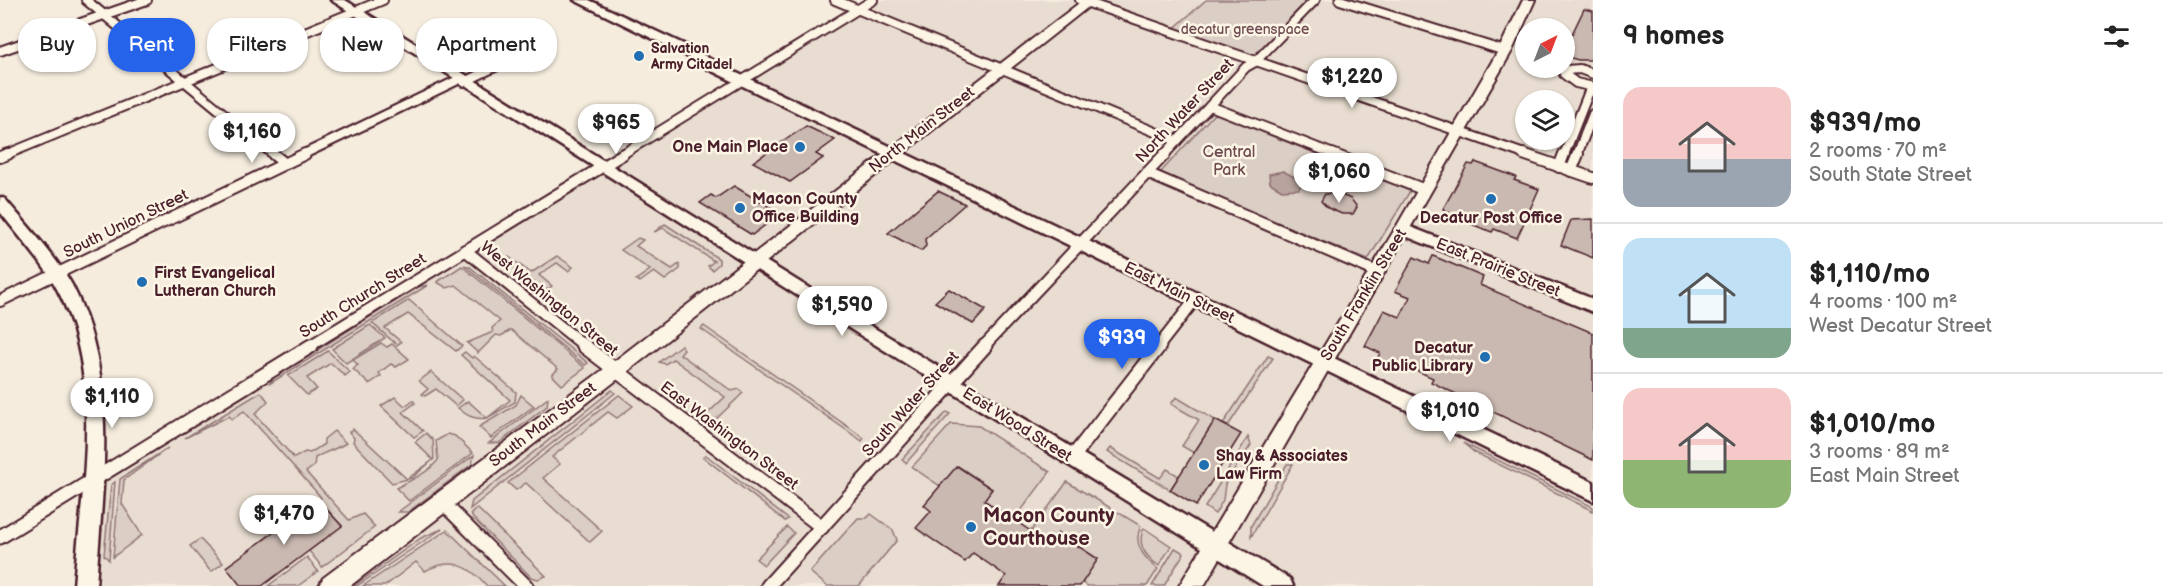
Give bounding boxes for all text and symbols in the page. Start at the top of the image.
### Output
chip: Buy [18,18,96,72]
chip: Rent [108,18,195,72]
chip: Filters [207,18,308,72]
chip: New [320,18,404,72]
chip: Apartment [416,18,557,72]
north arrow [1515,18,1575,78]
map controls [1515,18,1575,150]
icon: filters [2100,20,2133,53]
park label: decatur greenspace [1181,21,1309,38]
text: 9 homes [1623,21,1724,52]
place label: Salvation Army Citadel [650,40,732,73]
marker: Salvation Army Citadel [632,49,646,63]
street label: North Water Street [1132,55,1238,167]
pin: $1,220 [1303,58,1401,109]
text: $1,220 [1321,65,1383,89]
street label: North Main Street [865,83,979,177]
button: layers [1515,90,1575,150]
pin: $965 [580,104,652,155]
text: $939/mo [1809,108,1921,139]
text: $965 [592,111,640,135]
icon: home [1671,111,1743,183]
pin: $1,160 [203,113,301,164]
text: $1,160 [222,120,282,144]
place label: One Main Place [673,138,788,157]
text: 2 rooms · 70 m² [1809,139,1947,163]
marker: One Main Place [793,140,807,154]
park label: Central Park [1203,143,1255,180]
pin: $1,060 [1290,153,1388,204]
text: $1,060 [1307,160,1371,184]
text: South State Street [1809,163,1972,187]
street label: South Union Street [61,186,191,262]
place label: Macon County Office Building [752,190,859,227]
marker: Decatur Post Office [1484,192,1498,206]
marker: Macon County Office Building [733,201,747,215]
place label: Decatur Post Office [1420,209,1562,228]
street label: South Franklin Street [1317,225,1411,365]
street label: East Prairie Street [1433,234,1563,302]
street label: West Washington Street [476,238,622,360]
street label: South Church Street [296,249,430,343]
street label: East Main Street [1121,258,1237,328]
text: $1,110/mo [1809,259,1930,290]
icon: home [1671,262,1743,334]
place label: First Evangelical Lutheran Church [154,264,276,301]
marker: First Evangelical Lutheran Church [135,275,149,289]
pin: $1,590 [793,286,891,337]
text: 4 rooms · 100 m² [1809,290,1957,314]
text: $1,590 [811,293,873,317]
text: West Decatur Street [1809,314,1992,338]
pin: $939 [1086,319,1158,370]
text: $939 [1098,326,1146,350]
place label: Decatur Public Library [1372,339,1474,376]
street label: South Water Street [859,347,963,461]
marker: Decatur Public Library [1478,350,1492,364]
pin: $1,110 [63,378,161,429]
street label: South Main Street [486,378,600,471]
street label: East Washington Street [656,378,802,494]
street label: East Wood Street [959,384,1075,466]
text: $1,110 [84,385,140,409]
pin: $1,010 [1401,392,1499,443]
text: $1,010 [1420,399,1480,423]
text: $1,010/mo [1809,409,1935,440]
icon: home [1671,412,1743,484]
text: 3 rooms · 89 m² [1809,440,1950,464]
place label: Shay & Associates Law Firm [1216,447,1348,484]
marker: Shay & Associates Law Firm [1197,458,1211,472]
text: East Main Street [1809,464,1959,488]
pin: $1,470 [235,495,333,546]
text: $1,470 [253,502,315,526]
place label: Macon County Courthouse [983,504,1115,551]
marker: Macon County Courthouse [964,520,978,534]

